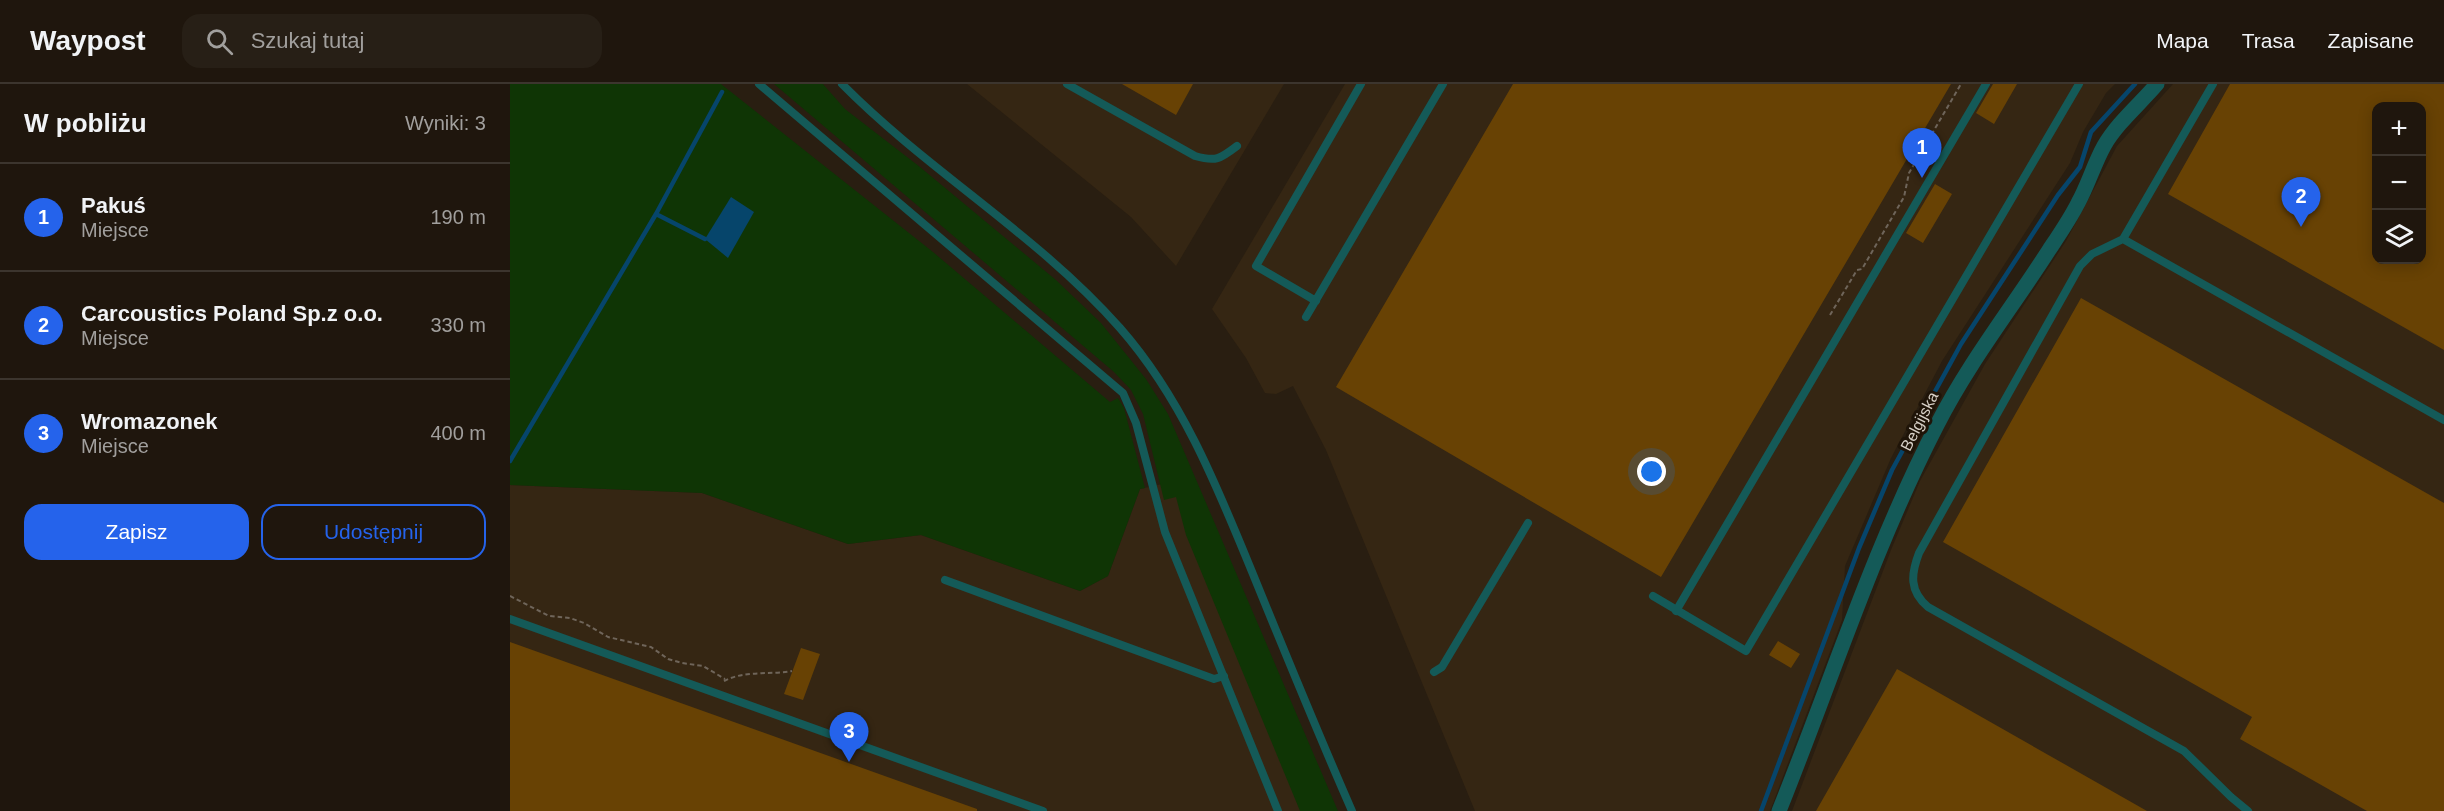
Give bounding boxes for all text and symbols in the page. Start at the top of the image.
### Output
search box [182,14,602,68]
text: Waypost [30,25,146,56]
icon: search [203,25,236,58]
text: Szukaj tutaj [251,28,364,53]
text: Mapa [2156,29,2209,52]
text: Trasa [2242,29,2295,52]
text: Zapisane [2328,29,2414,52]
map controls [2372,102,2426,264]
button: + [2372,102,2426,156]
text: W pobliżu [24,108,147,138]
text: Wyniki: 3 [405,112,486,134]
pin: 1 [1902,128,1942,178]
button: − [2372,156,2426,210]
pin: 2 [2282,178,2320,227]
text: Pakuś [81,193,146,218]
text: 1 [38,206,49,228]
text: 190 m [430,206,486,228]
button: layers [2372,210,2426,264]
text: Miejsce [81,219,149,241]
text: Carcoustics Poland Sp.z o.o. [81,301,383,326]
text: 2 [38,314,49,336]
text: 330 m [430,314,486,336]
text: Miejsce [81,327,149,349]
street label: Belgijska [1897,389,1942,454]
text: Wromazonek [81,409,218,434]
text: 3 [38,422,49,444]
text: 400 m [430,422,486,444]
text: Miejsce [81,435,149,457]
your location [1637,457,1666,486]
button: Zapisz [24,504,249,560]
button: Udostępnij [261,504,486,560]
pin: 3 [830,712,868,762]

